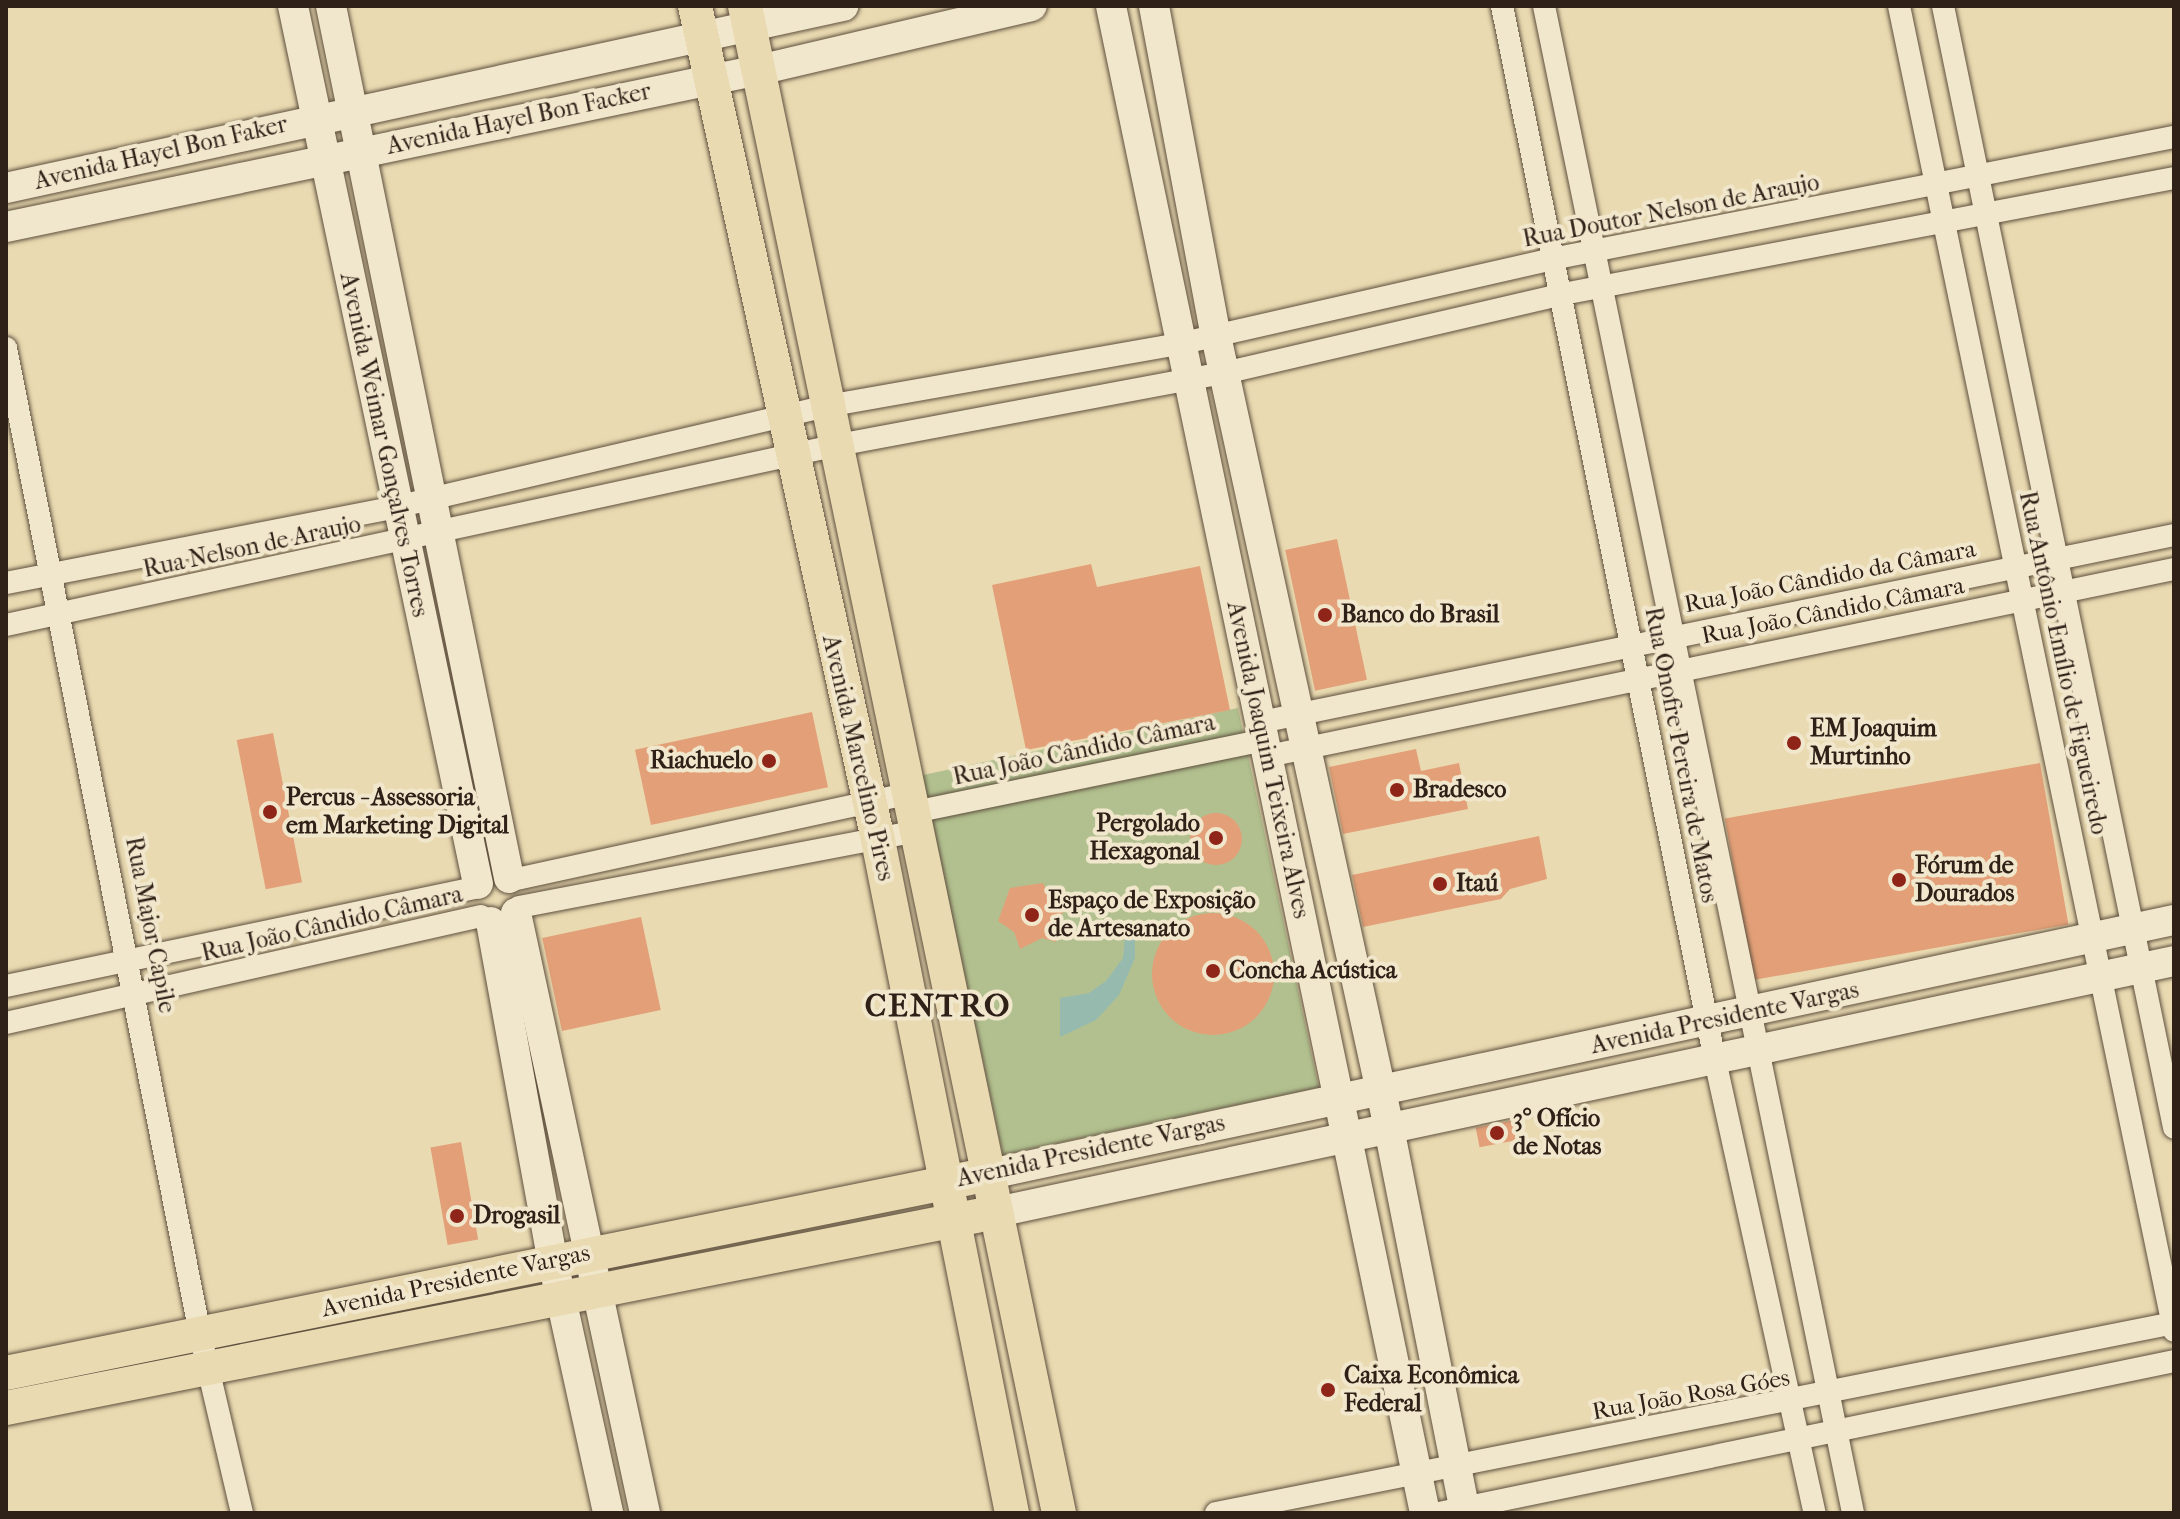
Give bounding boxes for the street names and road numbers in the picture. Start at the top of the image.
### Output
street label: Avenida Hayel Bon Facker [384,77,654,161]
street label: Avenida Hayel Bon Faker [32,110,290,196]
street label: Rua Doutor Nelson de Araujo [1520,168,1822,254]
street label: Avenida Weimar Gonçalves Torres [333,270,435,620]
street label: Rua Antônio Emílio de Figueiredo [2013,489,2113,837]
street label: Rua Nelson de Araujo [141,510,363,584]
street label: Rua João Cândido da Câmara [1682,535,1978,619]
street label: Rua João Cândido Câmara [1699,571,1967,651]
street label: Avenida Joaquim Teixeira Alves [1220,599,1316,921]
street label: Rua Onofre Pereira de Matos [1638,605,1724,905]
street label: Avenida Marcelino Pires [816,632,900,884]
street label: Rua João Cândido Câmara [950,708,1218,792]
street label: Rua Major Capile [119,834,181,1016]
street label: Rua João Cândido Câmara [199,880,465,968]
street label: Avenida Presidente Vargas [1588,976,1862,1060]
street label: Avenida Presidente Vargas [954,1109,1228,1193]
street label: Avenida Presidente Vargas [319,1239,593,1323]
street label: Rua João Rosa Góes [1590,1363,1792,1427]

